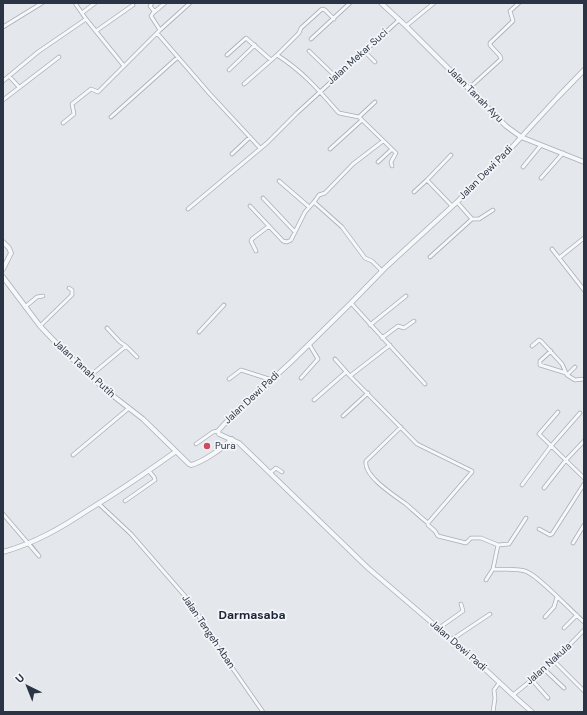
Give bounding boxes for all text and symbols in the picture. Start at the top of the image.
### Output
street label: Jalan Mekar Suci [325,27,391,87]
street label: Jalan Tanah Ayu [445,65,505,125]
street label: Jalan Dewi Padi [457,144,515,202]
street label: Jalan Tanah Putih [51,337,117,401]
street label: Jalan Dewi Padi [222,369,282,427]
place label: Pura [215,440,236,452]
marker: Pura [202,441,212,451]
street label: Jalan Tengeh Aban [179,593,237,671]
district label: Darmasaba [218,609,286,623]
street label: Jalan Dewi Padi [427,618,489,674]
street label: Jalan Nakula [524,640,574,688]
north arrow [8,667,48,707]
text: U [12,671,27,686]

